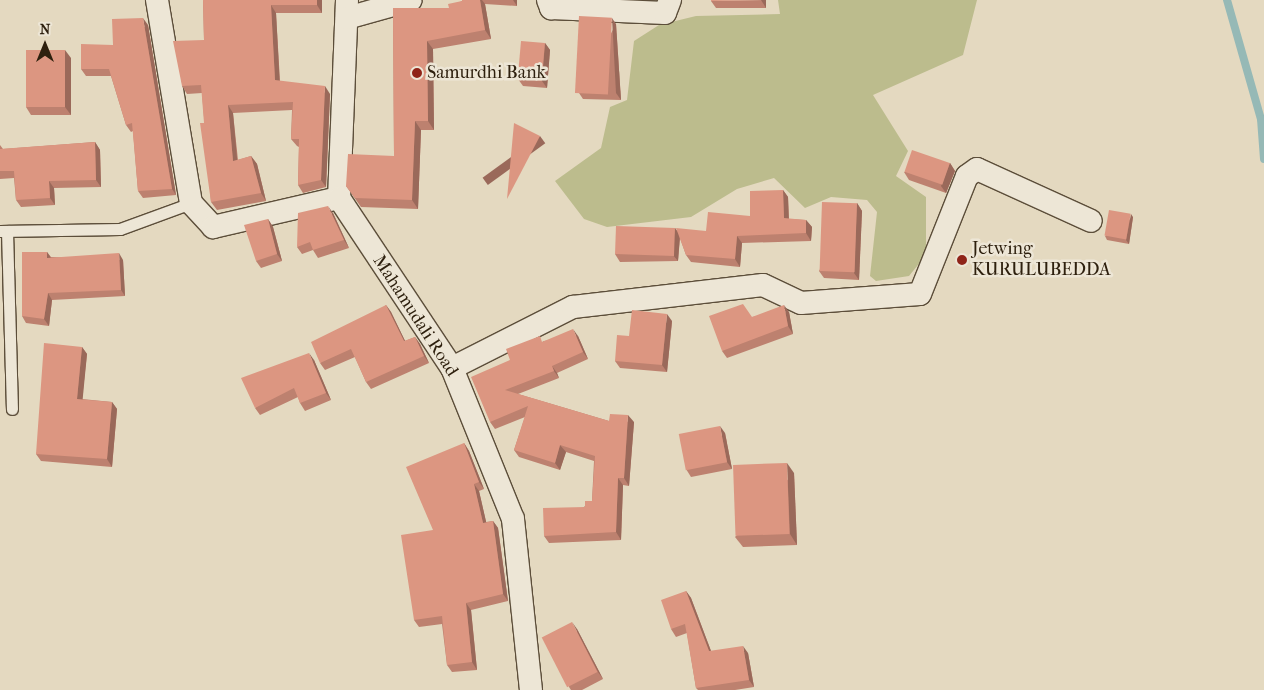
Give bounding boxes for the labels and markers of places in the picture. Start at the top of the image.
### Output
place label: Samurdhi Bank [427,62,546,84]
marker: Samurdhi Bank [411,67,423,79]
place label: Jetwing KURULUBEDDA [972,239,1111,282]
marker: Jetwing KURULUBEDDA [956,254,968,266]

